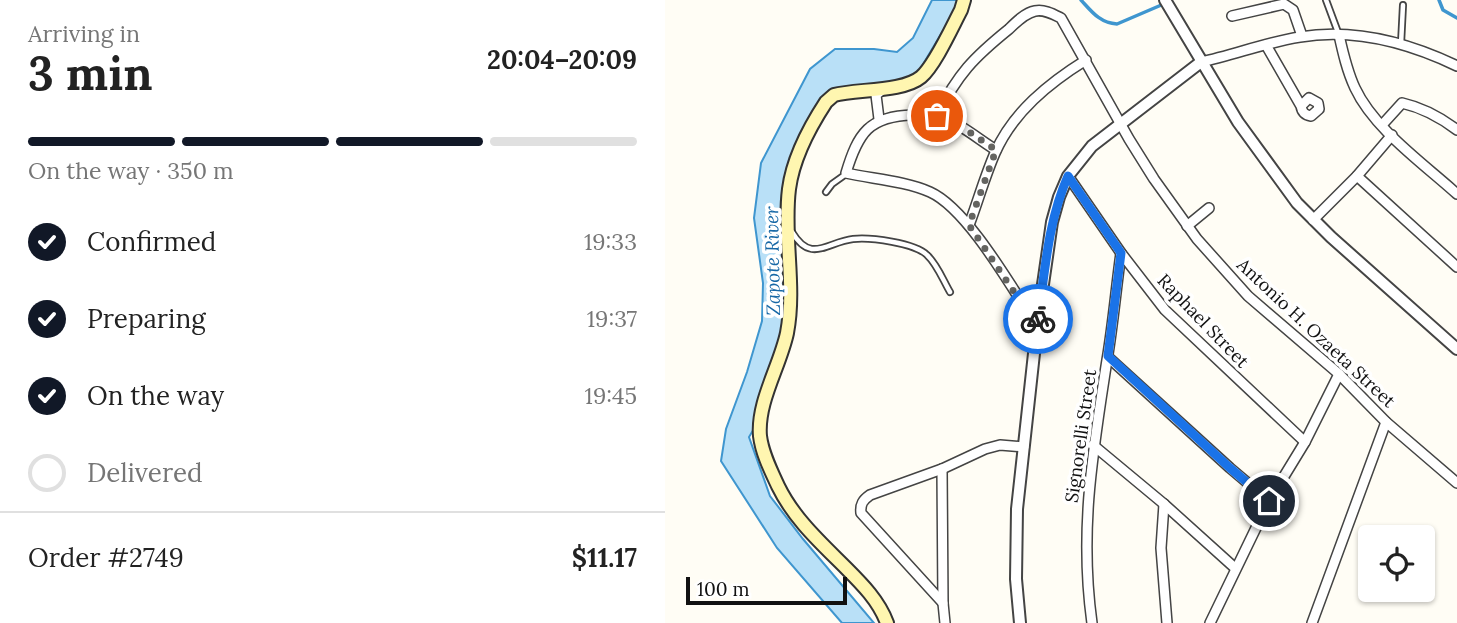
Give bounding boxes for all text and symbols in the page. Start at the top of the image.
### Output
text: Arriving in [28,19,140,48]
text: 20:04–20:09 [487,43,637,76]
text: 3 min [28,44,153,103]
pin [907,86,967,146]
icon: bag [918,97,956,135]
text: On the way · 350 m [28,156,234,185]
water label: Zapote River [759,206,785,316]
icon: check [28,223,66,261]
text: Confirmed [87,225,216,258]
text: 19:33 [584,227,637,256]
street label: Antonio H. Ozaeta Street [1232,252,1400,412]
street label: Raphael Street [1153,269,1254,372]
courier [1003,284,1073,354]
icon: check [28,300,66,338]
icon: bike [1019,300,1057,338]
text: Preparing [87,302,206,335]
text: 19:37 [587,304,637,333]
street label: Signorelli Street [1060,368,1101,504]
icon: check [28,377,66,415]
text: On the way [87,379,224,412]
text: 19:45 [585,381,637,410]
text: Delivered [87,456,203,489]
pin [1239,471,1299,531]
icon: home [1250,482,1288,520]
map controls [1358,525,1435,602]
button: locate [1358,525,1435,602]
text: Order #2749 [28,541,184,574]
text: $11.17 [572,541,637,574]
scale bar [686,574,847,606]
text: 100 m [697,577,750,601]

